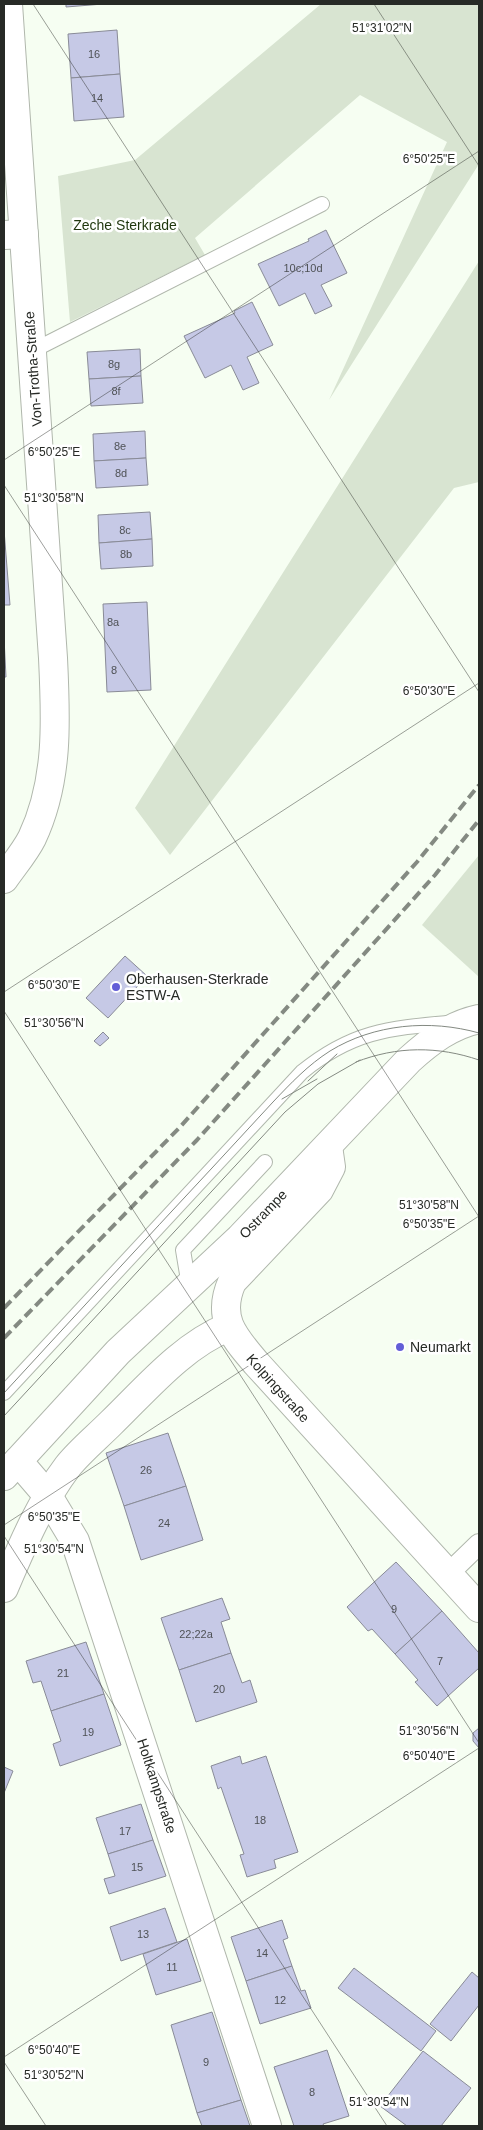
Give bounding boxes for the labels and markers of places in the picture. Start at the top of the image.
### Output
place label: Oberhausen-Sterkrade ESTW-A [126,971,269,1003]
marker: Oberhausen-Sterkrade ESTW-A [110,981,122,993]
place label: Neumarkt [410,1339,471,1355]
marker: Neumarkt [394,1341,406,1353]

